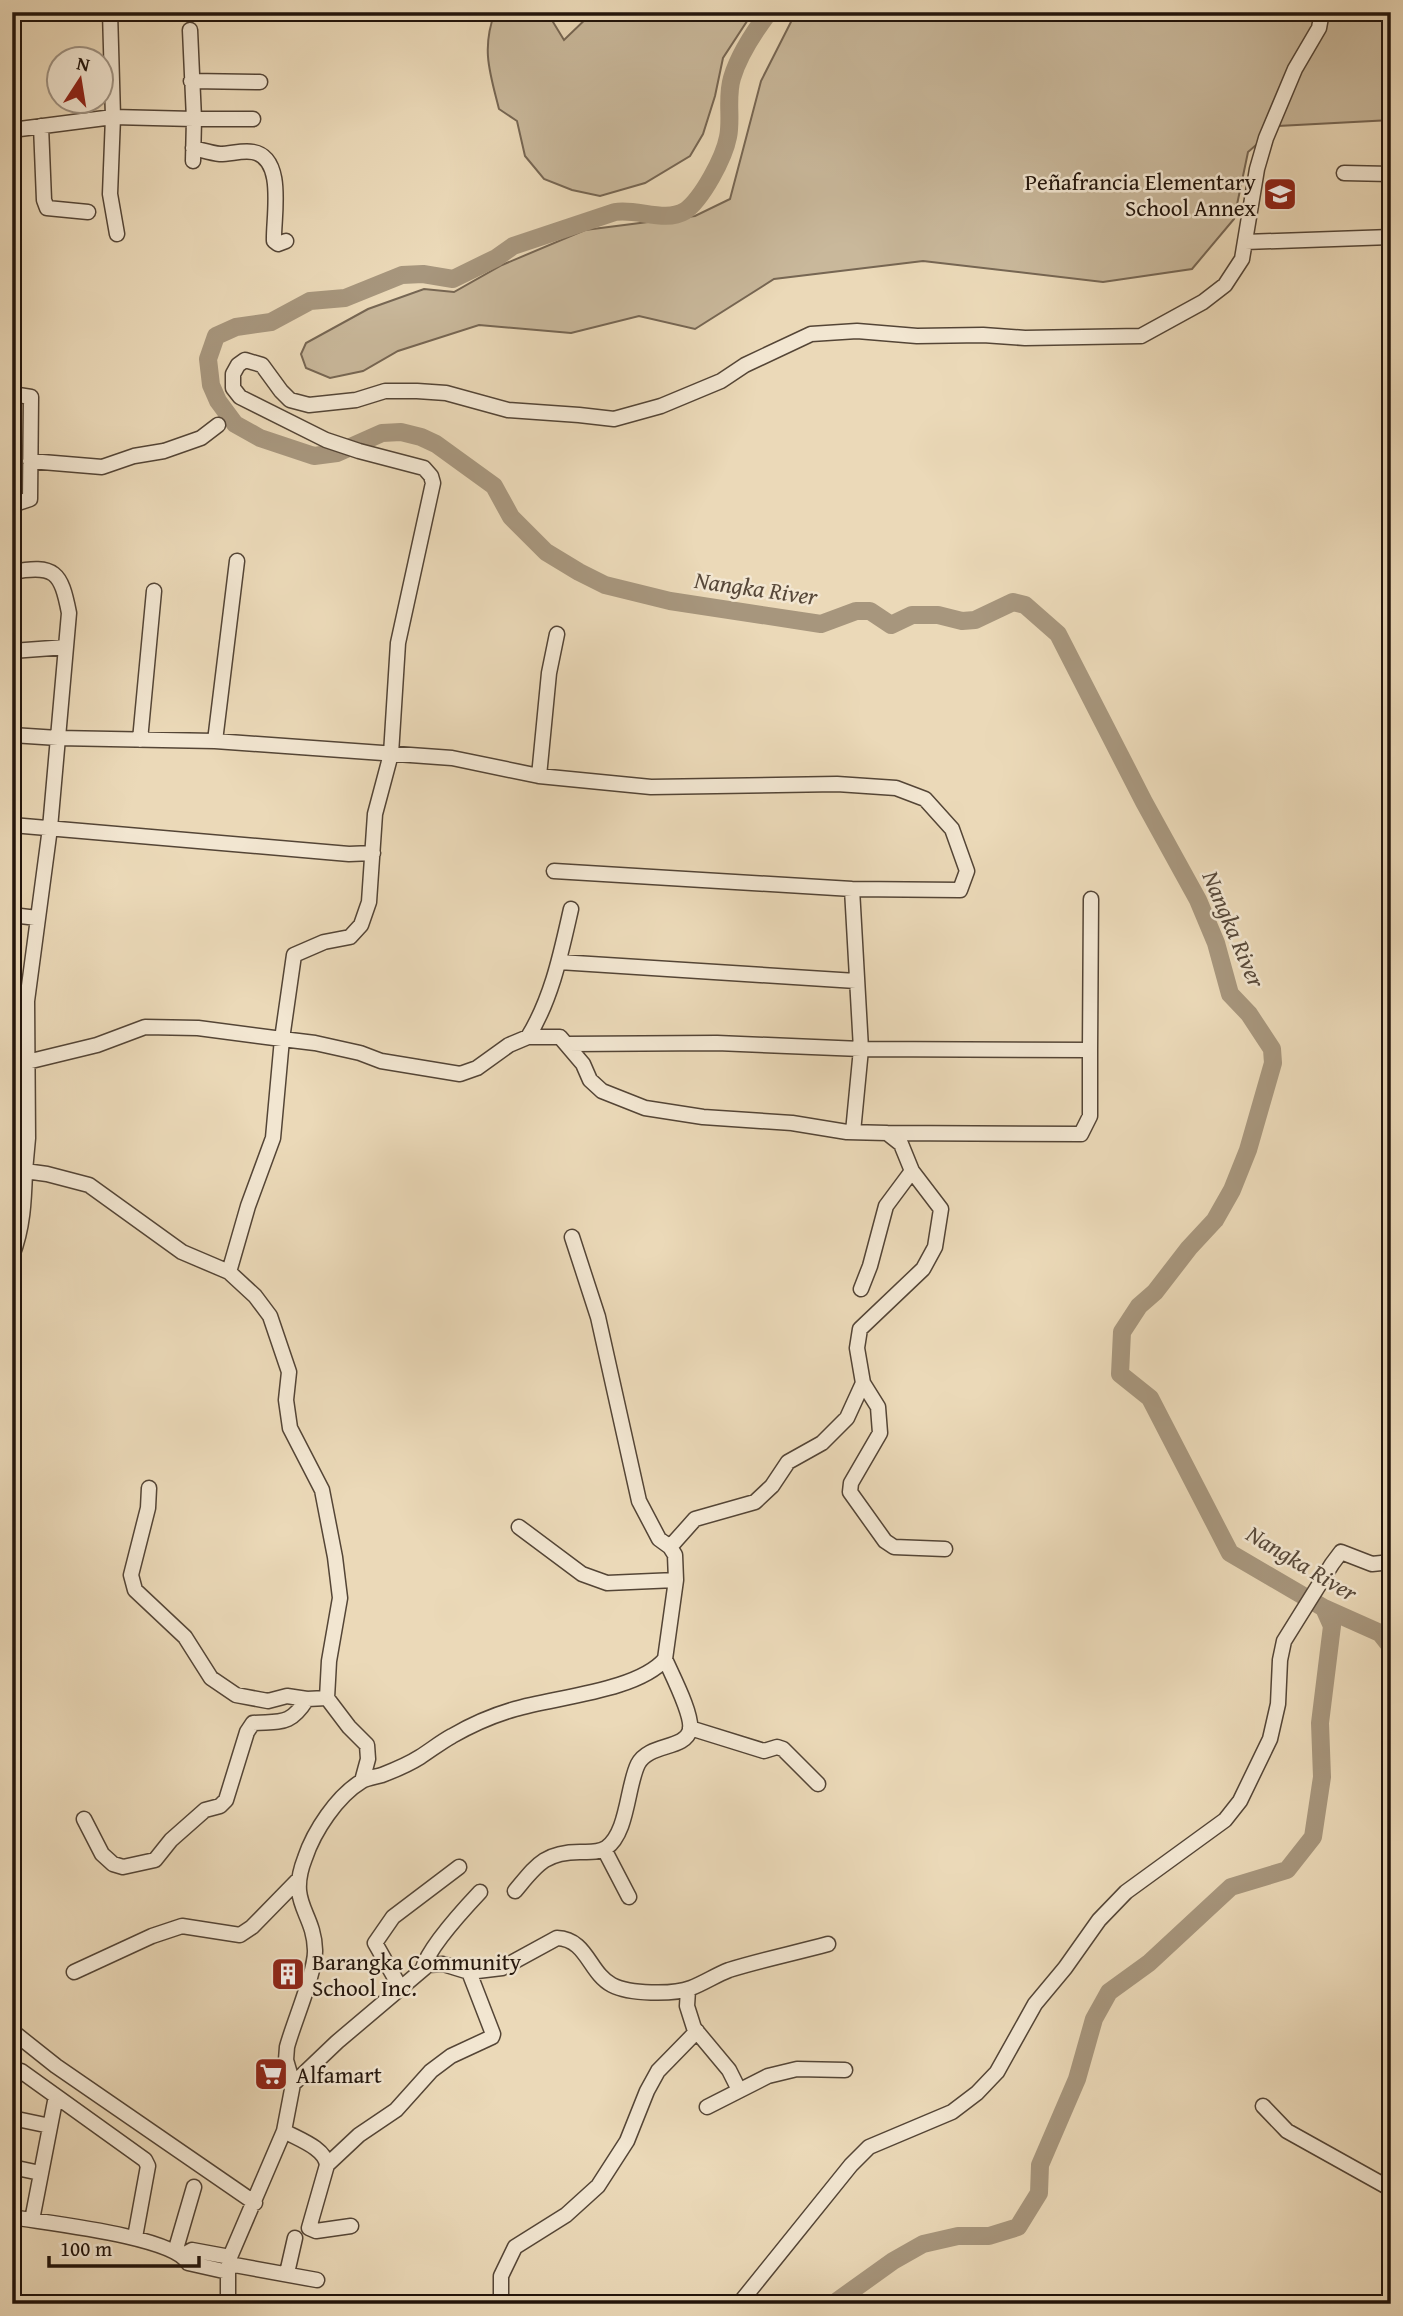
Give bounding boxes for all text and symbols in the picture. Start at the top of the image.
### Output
north arrow [46,46,116,116]
text: N [74,48,93,78]
place label: Peñafrancia Elementary School Annex [1025,165,1257,224]
school or university icon: Peñafrancia Elementary School Annex [1261,175,1299,213]
water label: Nangka River [691,562,821,614]
water label: Nangka River [1193,864,1275,994]
water label: Nangka River [1239,1516,1365,1610]
place label: Barangka Community School Inc. [312,1945,522,2004]
building icon: Barangka Community School Inc. [269,1955,307,1993]
supermarket icon: Alfamart [252,2055,290,2093]
place label: Alfamart [296,2058,382,2091]
scale bar [49,2225,200,2269]
text: 100 m [60,2233,112,2264]

